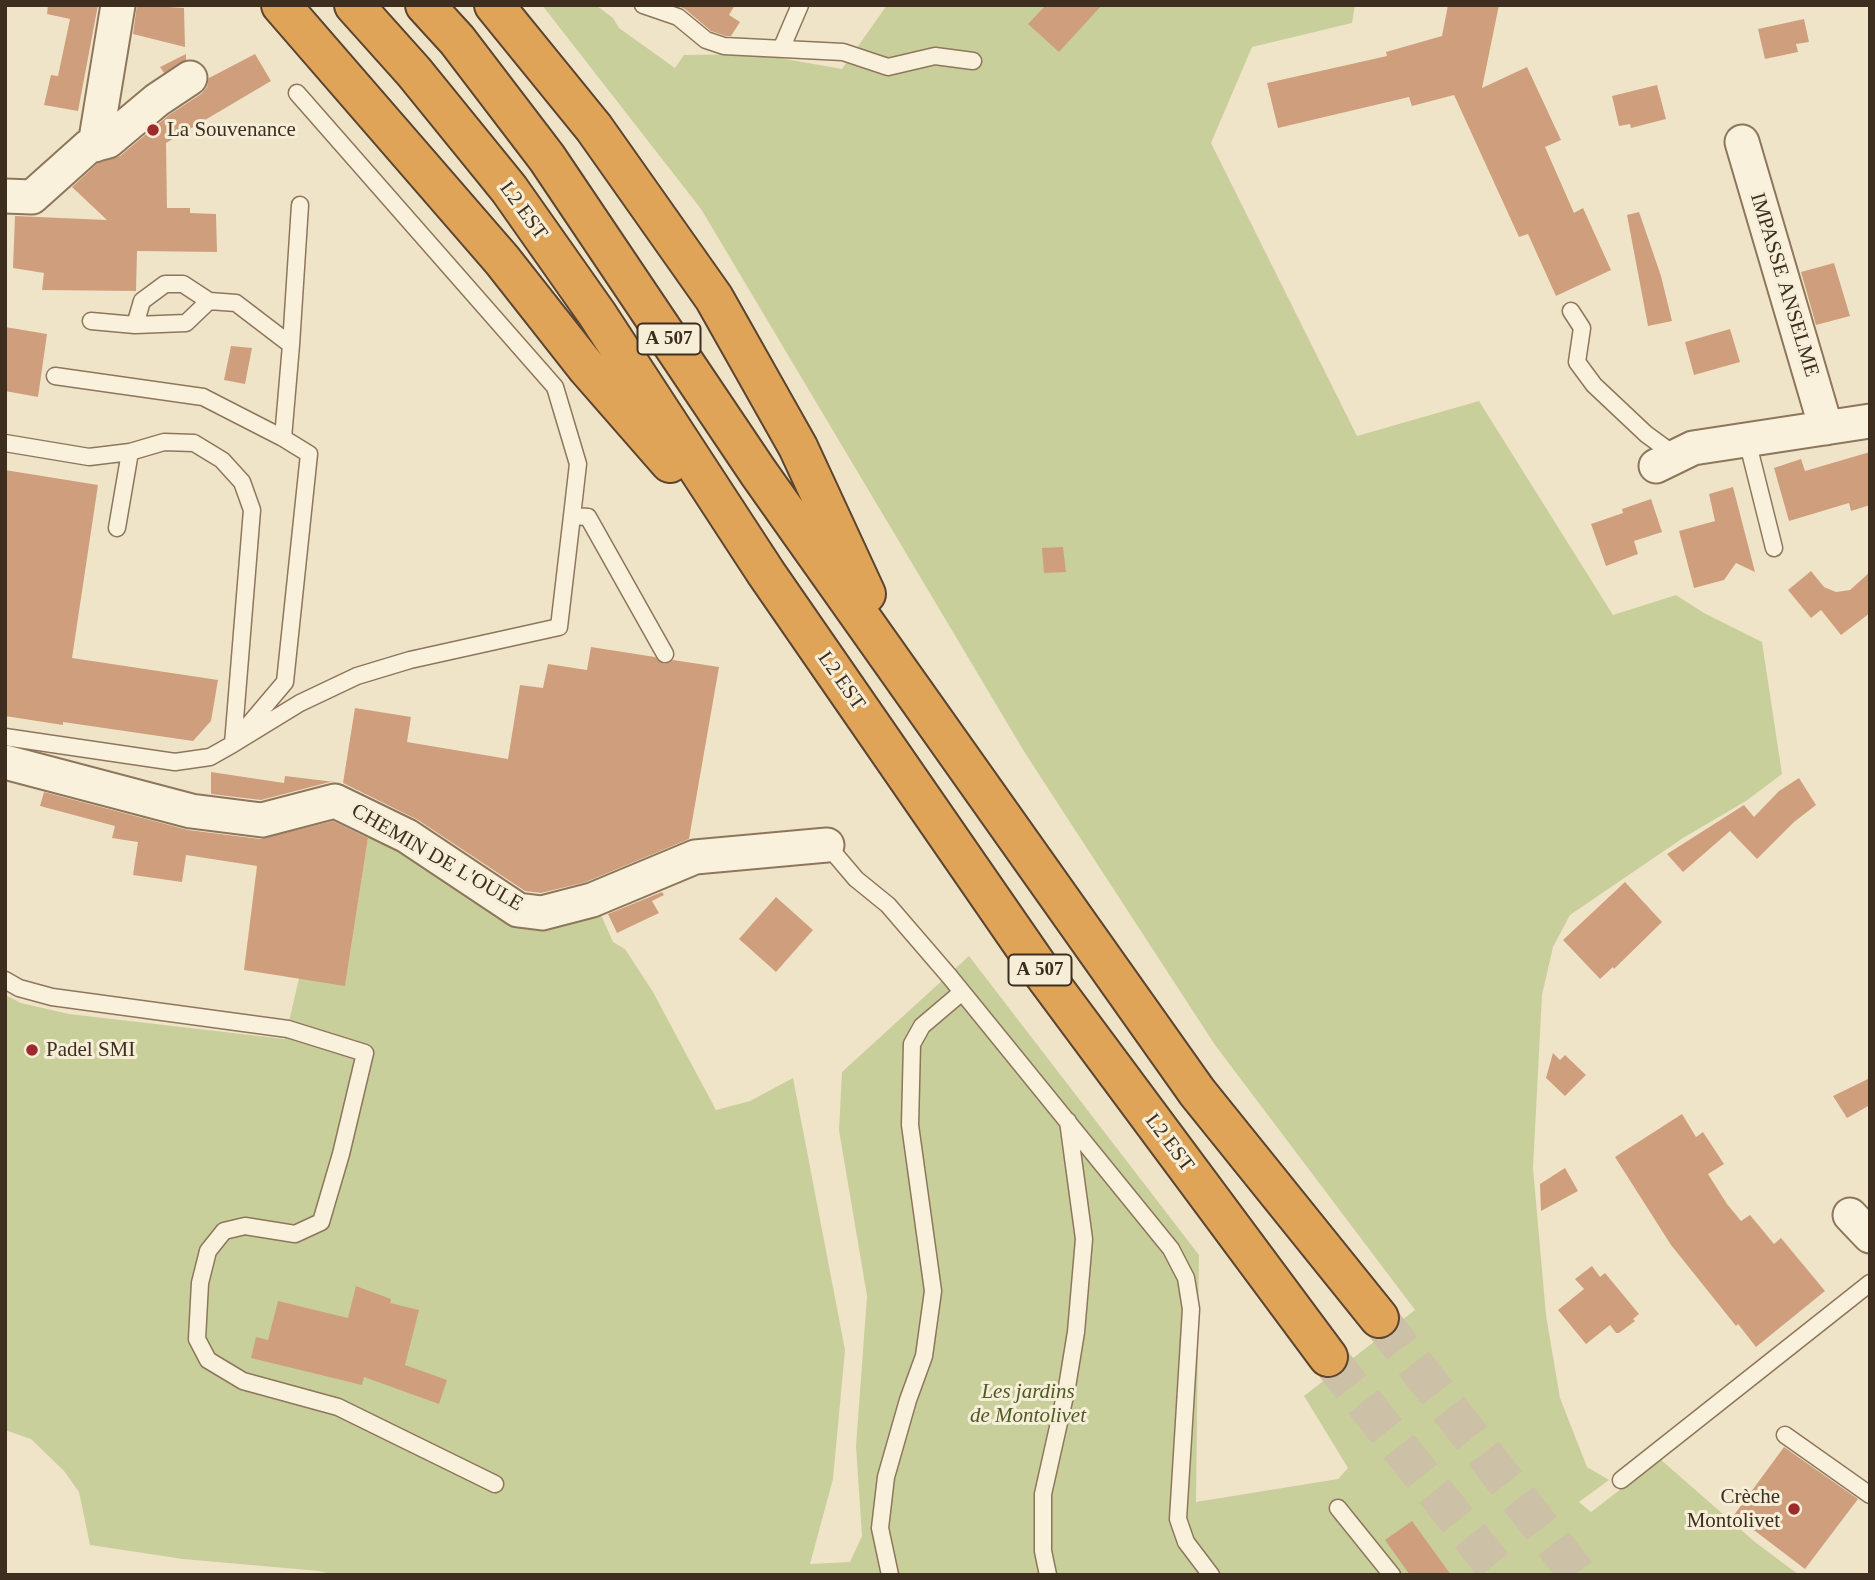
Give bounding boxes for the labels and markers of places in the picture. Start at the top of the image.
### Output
place label: La Souvenance [167,117,296,143]
marker: La Souvenance [145,122,161,138]
place label: Padel SMI [46,1037,135,1063]
marker: Padel SMI [24,1042,40,1058]
place label: Crèche Montolivet [1687,1484,1780,1534]
marker: Crèche Montolivet [1786,1501,1802,1517]

